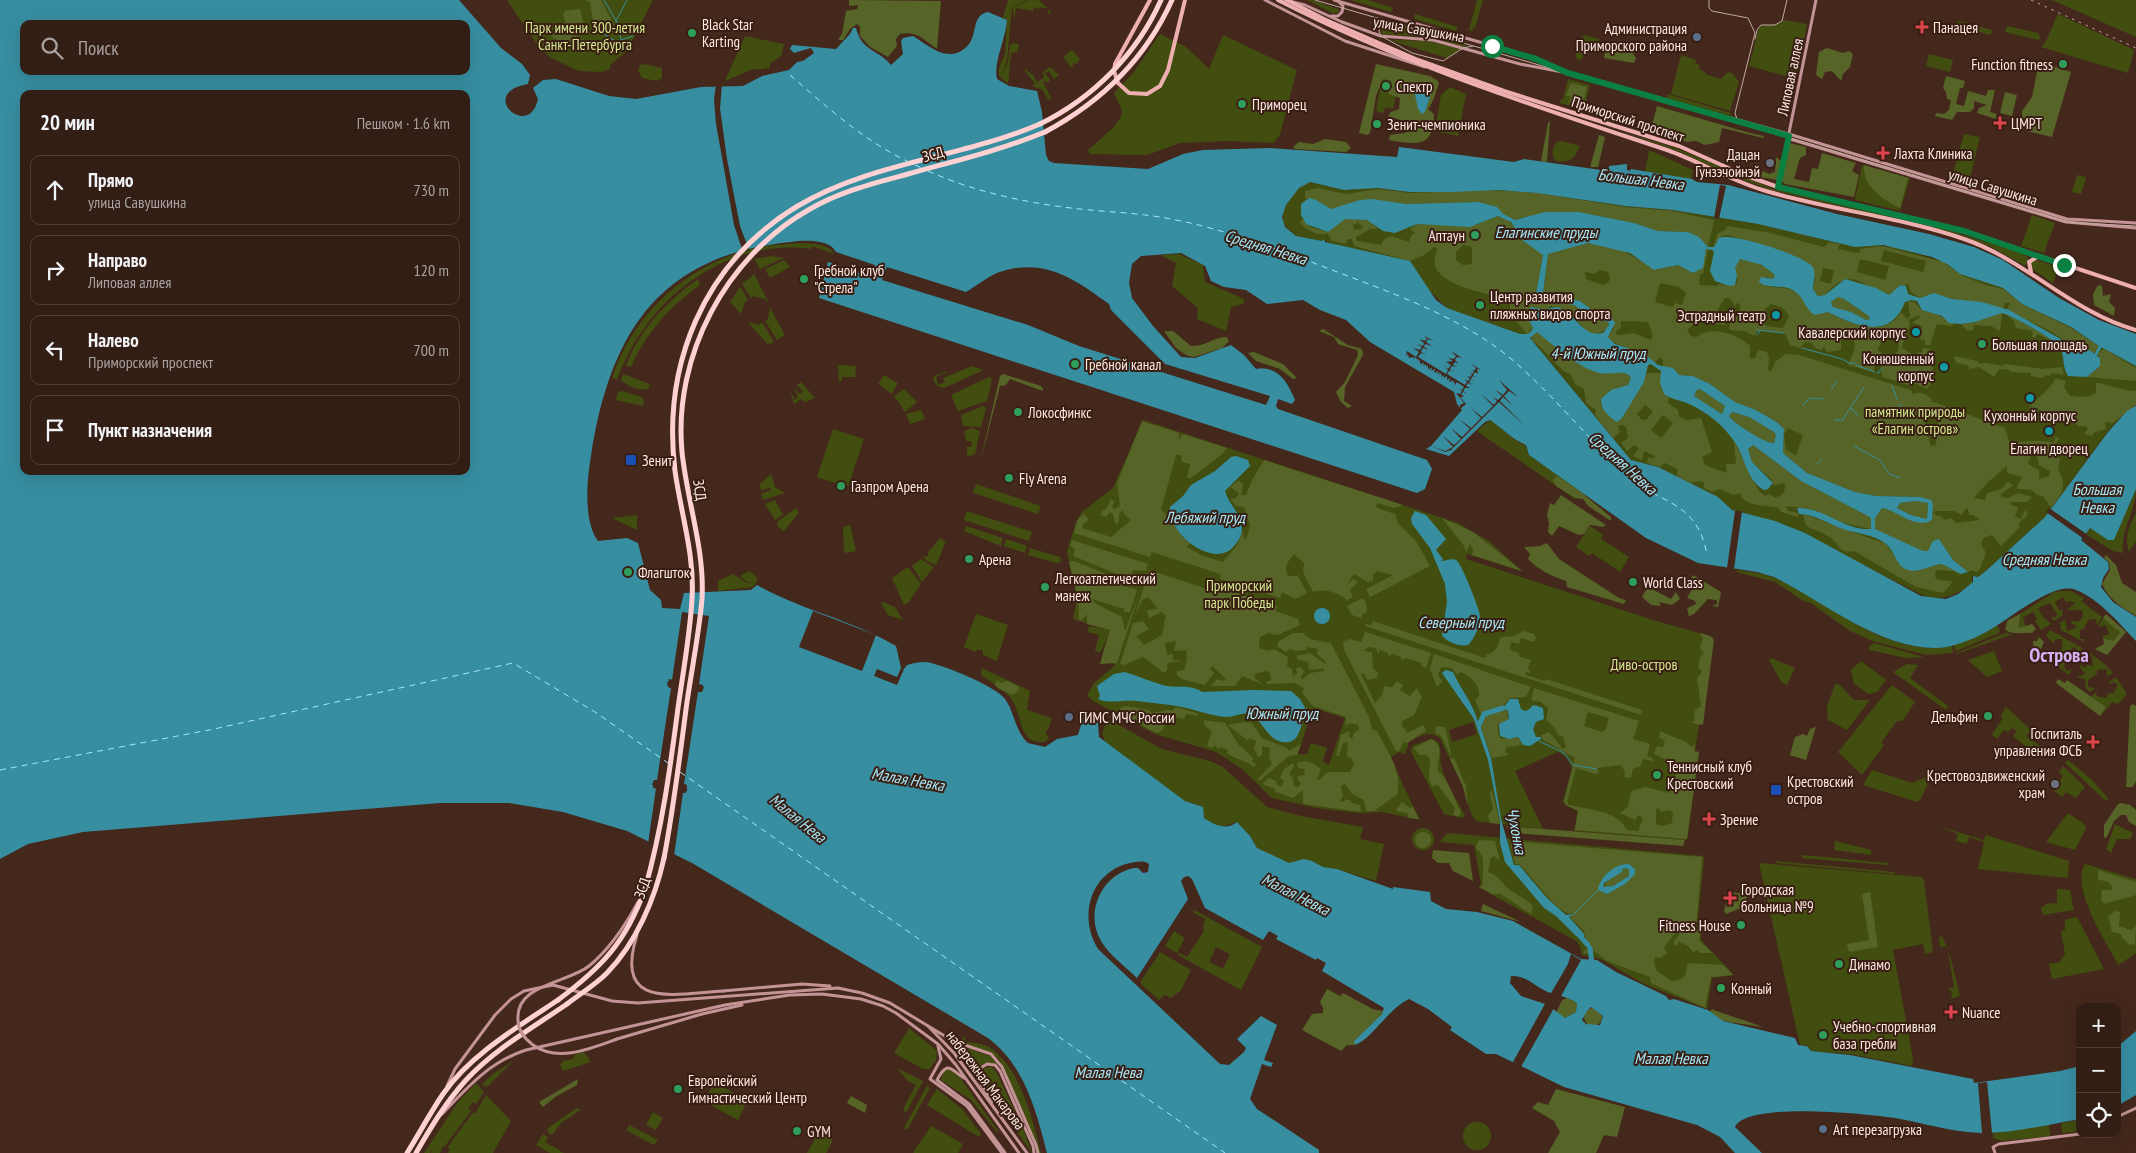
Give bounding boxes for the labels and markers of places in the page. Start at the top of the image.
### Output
place label: Black Star Karting [702,15,754,51]
place label: Панацея [1933,18,1978,37]
place label: Администрация Приморского района [1576,19,1687,55]
marker: Панацея [1915,20,1929,34]
marker: Black Star Karting [686,27,698,39]
marker: Администрация Приморского района [1691,31,1703,43]
place label: Function fitness [1971,55,2053,74]
marker: Function fitness [2057,58,2069,70]
place label: Спектр [1396,77,1433,96]
marker: Спектр [1380,80,1392,92]
place label: Приморец [1252,95,1307,114]
marker: Приморец [1236,98,1248,110]
place label: ЦМРТ [2011,114,2042,133]
place label: Зенит-чемпионика [1387,115,1486,134]
marker: ЦМРТ [1993,116,2007,130]
marker: Зенит-чемпионика [1371,118,1383,130]
place label: Лахта Клиника [1893,144,1973,163]
place label: Дацан Гунзэчойнэй [1695,145,1760,181]
marker: Лахта Клиника [1876,146,1890,160]
marker: Дацан Гунзэчойнэй [1764,157,1776,169]
place label: Аптаун [1429,226,1465,245]
marker: Аптаун [1469,229,1481,241]
place label: Гребной клуб "Стрела" [814,261,884,297]
marker: Гребной клуб "Стрела" [798,273,810,285]
place label: Центр развития пляжных видов спорта [1490,287,1610,323]
marker: Центр развития пляжных видов спорта [1474,299,1486,311]
place label: Эстрадный театр [1677,306,1766,325]
marker: Эстрадный театр [1770,309,1782,321]
place label: Кавалерский корпус [1798,323,1907,342]
marker: Кавалерский корпус [1910,326,1922,338]
place label: Большая площадь [1992,335,2088,354]
marker: Большая площадь [1976,338,1988,350]
place label: Конюшенный корпус [1863,349,1935,385]
place label: Гребной канал [1085,355,1161,374]
marker: Гребной канал [1069,358,1081,370]
marker: Конюшенный корпус [1938,361,1950,373]
marker: Кухонный корпус [2024,392,2036,404]
place label: Локосфинкс [1027,403,1092,422]
marker: Локосфинкс [1012,406,1024,418]
place label: Кухонный корпус [1984,406,2077,425]
marker: Елагин дворец [2043,425,2055,437]
place label: Елагин дворец [2010,439,2088,458]
place label: Зенит [642,451,673,470]
marker: Зенит [624,453,638,467]
place label: Fly Arena [1019,469,1067,488]
marker: Fly Arena [1003,472,1015,484]
place label: Газпром Арена [851,477,929,496]
marker: Газпром Арена [835,480,847,492]
place label: Арена [979,550,1011,569]
marker: Арена [963,553,975,565]
place label: Флагшток [638,563,690,582]
marker: Флагшток [622,566,634,578]
place label: Легкоатлетический манеж [1054,569,1156,605]
place label: World Class [1643,573,1703,592]
marker: World Class [1627,576,1639,588]
marker: Легкоатлетический манеж [1039,581,1051,593]
place label: Дельфин [1931,707,1978,726]
place label: ГИМС МЧС России [1079,708,1174,727]
marker: Дельфин [1982,710,1994,722]
marker: ГИМС МЧС России [1063,711,1075,723]
place label: Госпиталь управления ФСБ [1994,724,2082,760]
marker: Госпиталь управления ФСБ [2086,735,2100,749]
place label: Теннисный клуб Крестовский [1667,757,1752,793]
place label: Крестовоздвиженский храм [1927,766,2045,802]
marker: Теннисный клуб Крестовский [1651,769,1663,781]
place label: Крестовский остров [1787,772,1854,808]
marker: Крестовоздвиженский храм [2049,778,2061,790]
marker: Крестовский остров [1769,783,1783,797]
place label: Зрение [1720,810,1759,829]
marker: Зрение [1702,812,1716,826]
place label: Городская больница №9 [1741,880,1814,916]
marker: Городская больница №9 [1723,891,1737,905]
place label: Fitness House [1659,916,1731,935]
marker: Fitness House [1735,919,1747,931]
place label: Динамо [1849,955,1891,974]
marker: Динамо [1833,958,1845,970]
place label: Конный [1731,979,1772,998]
marker: Конный [1715,982,1727,994]
place label: Nuance [1962,1003,2000,1022]
marker: Nuance [1944,1005,1958,1019]
place label: Учебно-спортивная база гребли [1833,1017,1936,1053]
marker: Учебно-спортивная база гребли [1817,1029,1829,1041]
place label: Европейский Гимнастический Центр [688,1071,807,1107]
marker: Европейский Гимнастический Центр [672,1083,684,1095]
place label: Art перезагрузка [1833,1120,1922,1139]
place label: GYM [807,1122,831,1141]
marker: Art перезагрузка [1817,1123,1829,1135]
marker: GYM [791,1125,803,1137]

